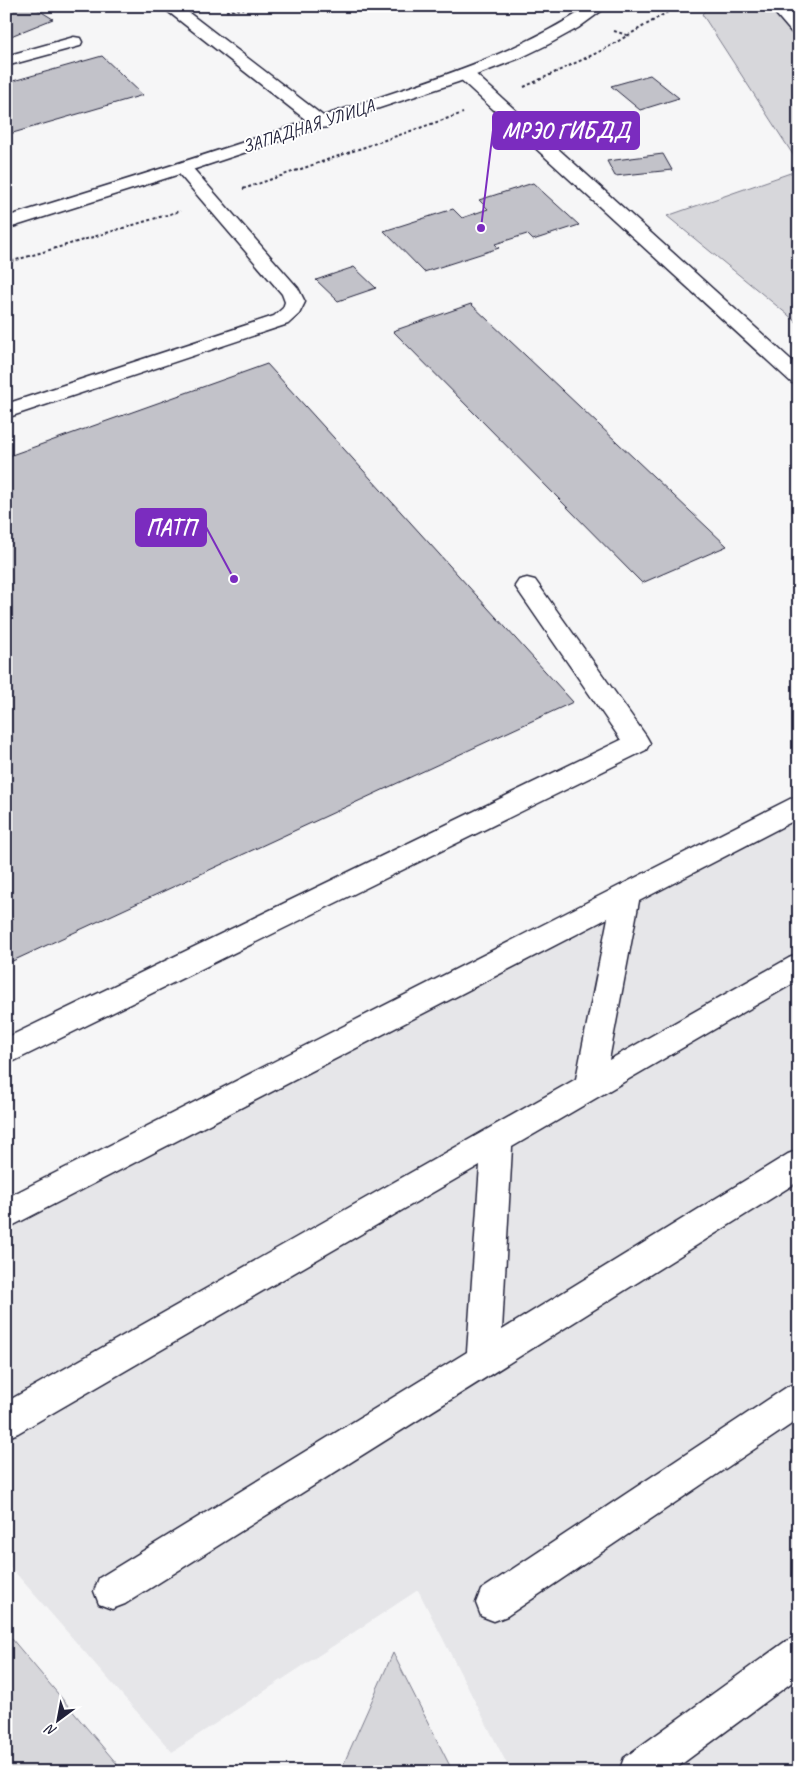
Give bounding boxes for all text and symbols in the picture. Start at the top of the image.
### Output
street label: ЗАПАДНАЯ УЛИЦА [239,94,378,158]
callout: МРЭО ГИБДД [493,112,639,149]
text: МРЭО ГИБДД [502,117,631,145]
callout: ПАТП [136,509,206,546]
text: ПАТП [146,514,199,542]
north arrow [32,1696,82,1746]
text: N [41,1720,60,1740]

